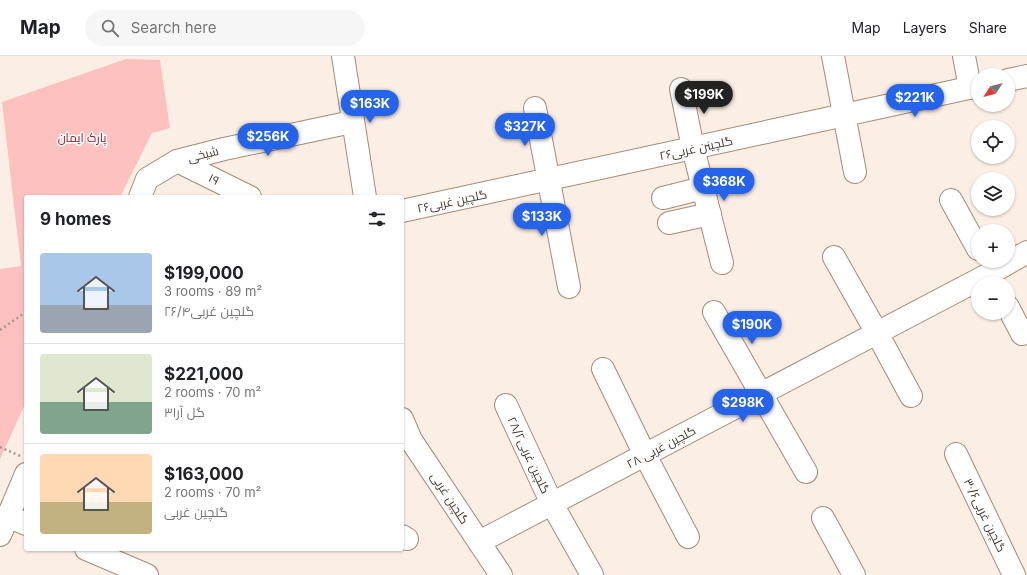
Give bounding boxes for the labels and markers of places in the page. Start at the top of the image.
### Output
pin: $199K [676,81,732,115]
pin: $221K [887,84,943,118]
pin: $163K [342,90,398,124]
pin: $327K [497,113,553,147]
pin: $256K [240,123,296,157]
pin: $368K [696,168,752,202]
pin: $133K [514,203,570,237]
pin: $190K [724,311,780,345]
pin: $298K [715,389,771,423]

